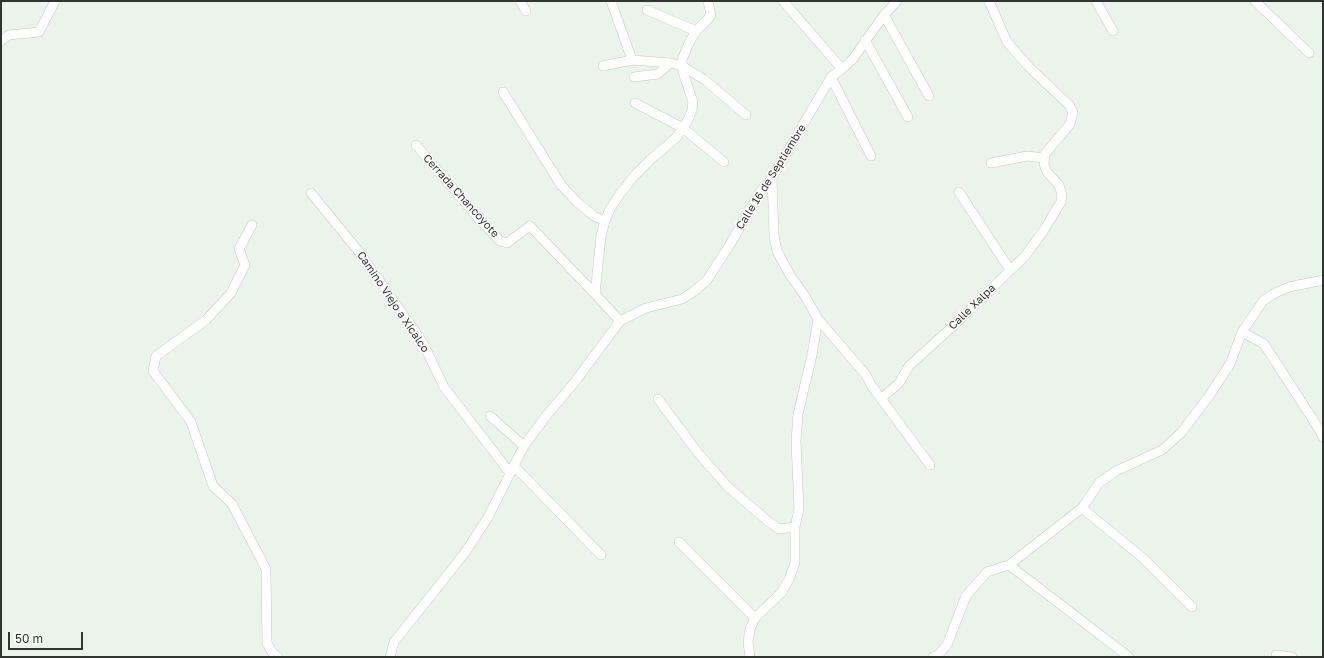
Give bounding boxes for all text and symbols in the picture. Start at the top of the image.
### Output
street label: Calle 16 de Septiembre [733,122,809,232]
street label: Cerrada Chancoyote [420,152,502,240]
street label: Camino Viejo a Xicalco [354,249,432,355]
street label: Calle Xalpa [946,282,998,332]
scale bar [10,624,85,650]
text: 50 m [15,631,43,646]

